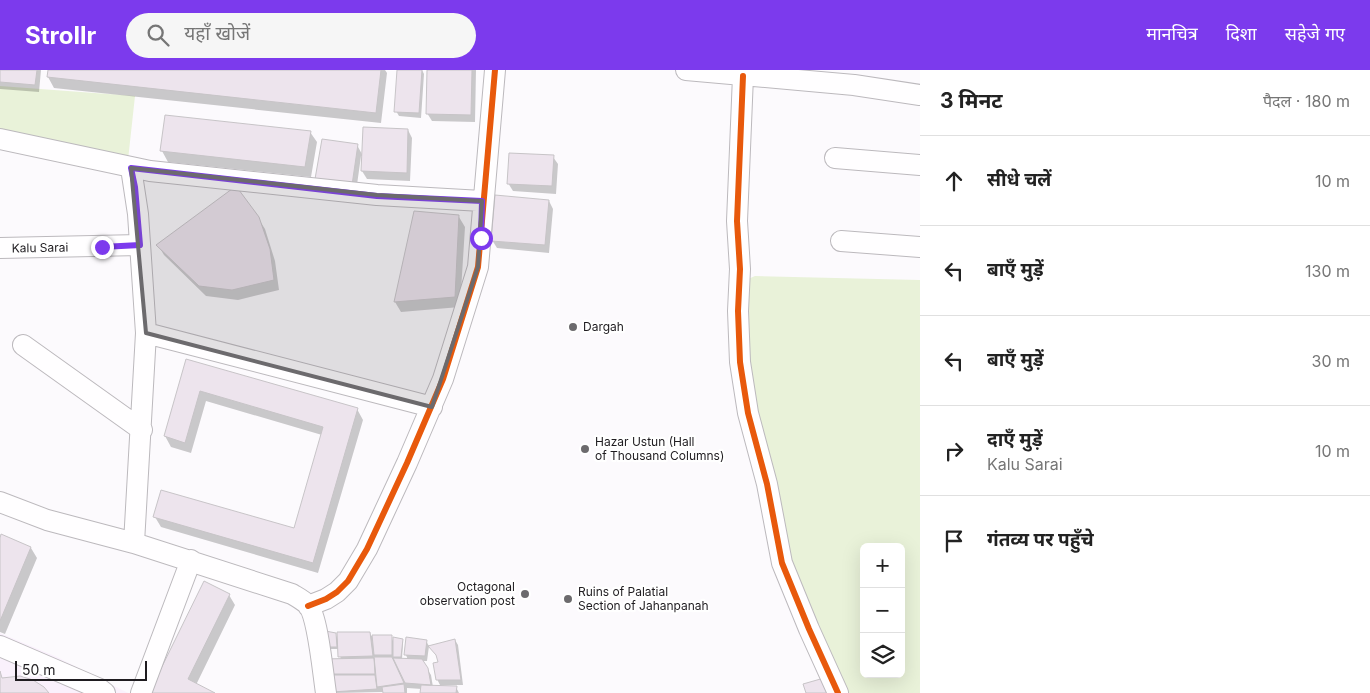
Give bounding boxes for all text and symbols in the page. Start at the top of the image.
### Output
search box [126,13,476,58]
text: Strollr [25,21,96,50]
icon: search [144,21,172,49]
text: यहाँ खोजें [184,22,250,45]
text: मानचित्र [1146,23,1198,44]
text: दिशा [1226,23,1257,44]
text: सहेजे गए [1285,23,1345,44]
text: 3 मिनट [940,88,1003,113]
text: पैदल · 180 m [1263,91,1350,111]
icon: ahead [940,167,968,195]
text: सीधे चलें [987,168,1051,191]
text: 10 m [1315,171,1350,191]
route start [470,227,493,250]
route end [91,236,114,259]
street label: Kalu Sarai [11,240,69,255]
icon: left [940,257,968,285]
text: बाएँ मुड़ें [987,258,1044,281]
text: 130 m [1305,261,1350,281]
place label: Dargah [583,319,624,334]
marker: Dargah [567,321,579,333]
icon: left [940,347,968,375]
text: बाएँ मुड़ें [987,348,1044,371]
text: 30 m [1312,351,1350,371]
text: दाएँ मुड़ें [987,428,1043,451]
place label: Hazar Ustun (Hall of Thousand Columns) [595,434,724,463]
icon: right [940,437,968,465]
text: 10 m [1315,441,1350,461]
marker: Hazar Ustun (Hall of Thousand Columns) [579,443,591,455]
text: Kalu Sarai [987,454,1063,474]
icon: arrive [940,527,968,555]
text: गंतव्य पर पहुँचे [987,528,1094,551]
map controls [860,543,905,678]
button: + [860,543,905,588]
place label: Octagonal observation post [420,579,515,608]
place label: Ruins of Palatial Section of Jahanpanah [578,584,709,613]
marker: Octagonal observation post [519,588,531,600]
button: − [860,588,905,633]
marker: Ruins of Palatial Section of Jahanpanah [562,593,574,605]
button: layers [860,633,905,678]
scale bar [15,658,148,681]
text: 50 m [22,661,56,678]

